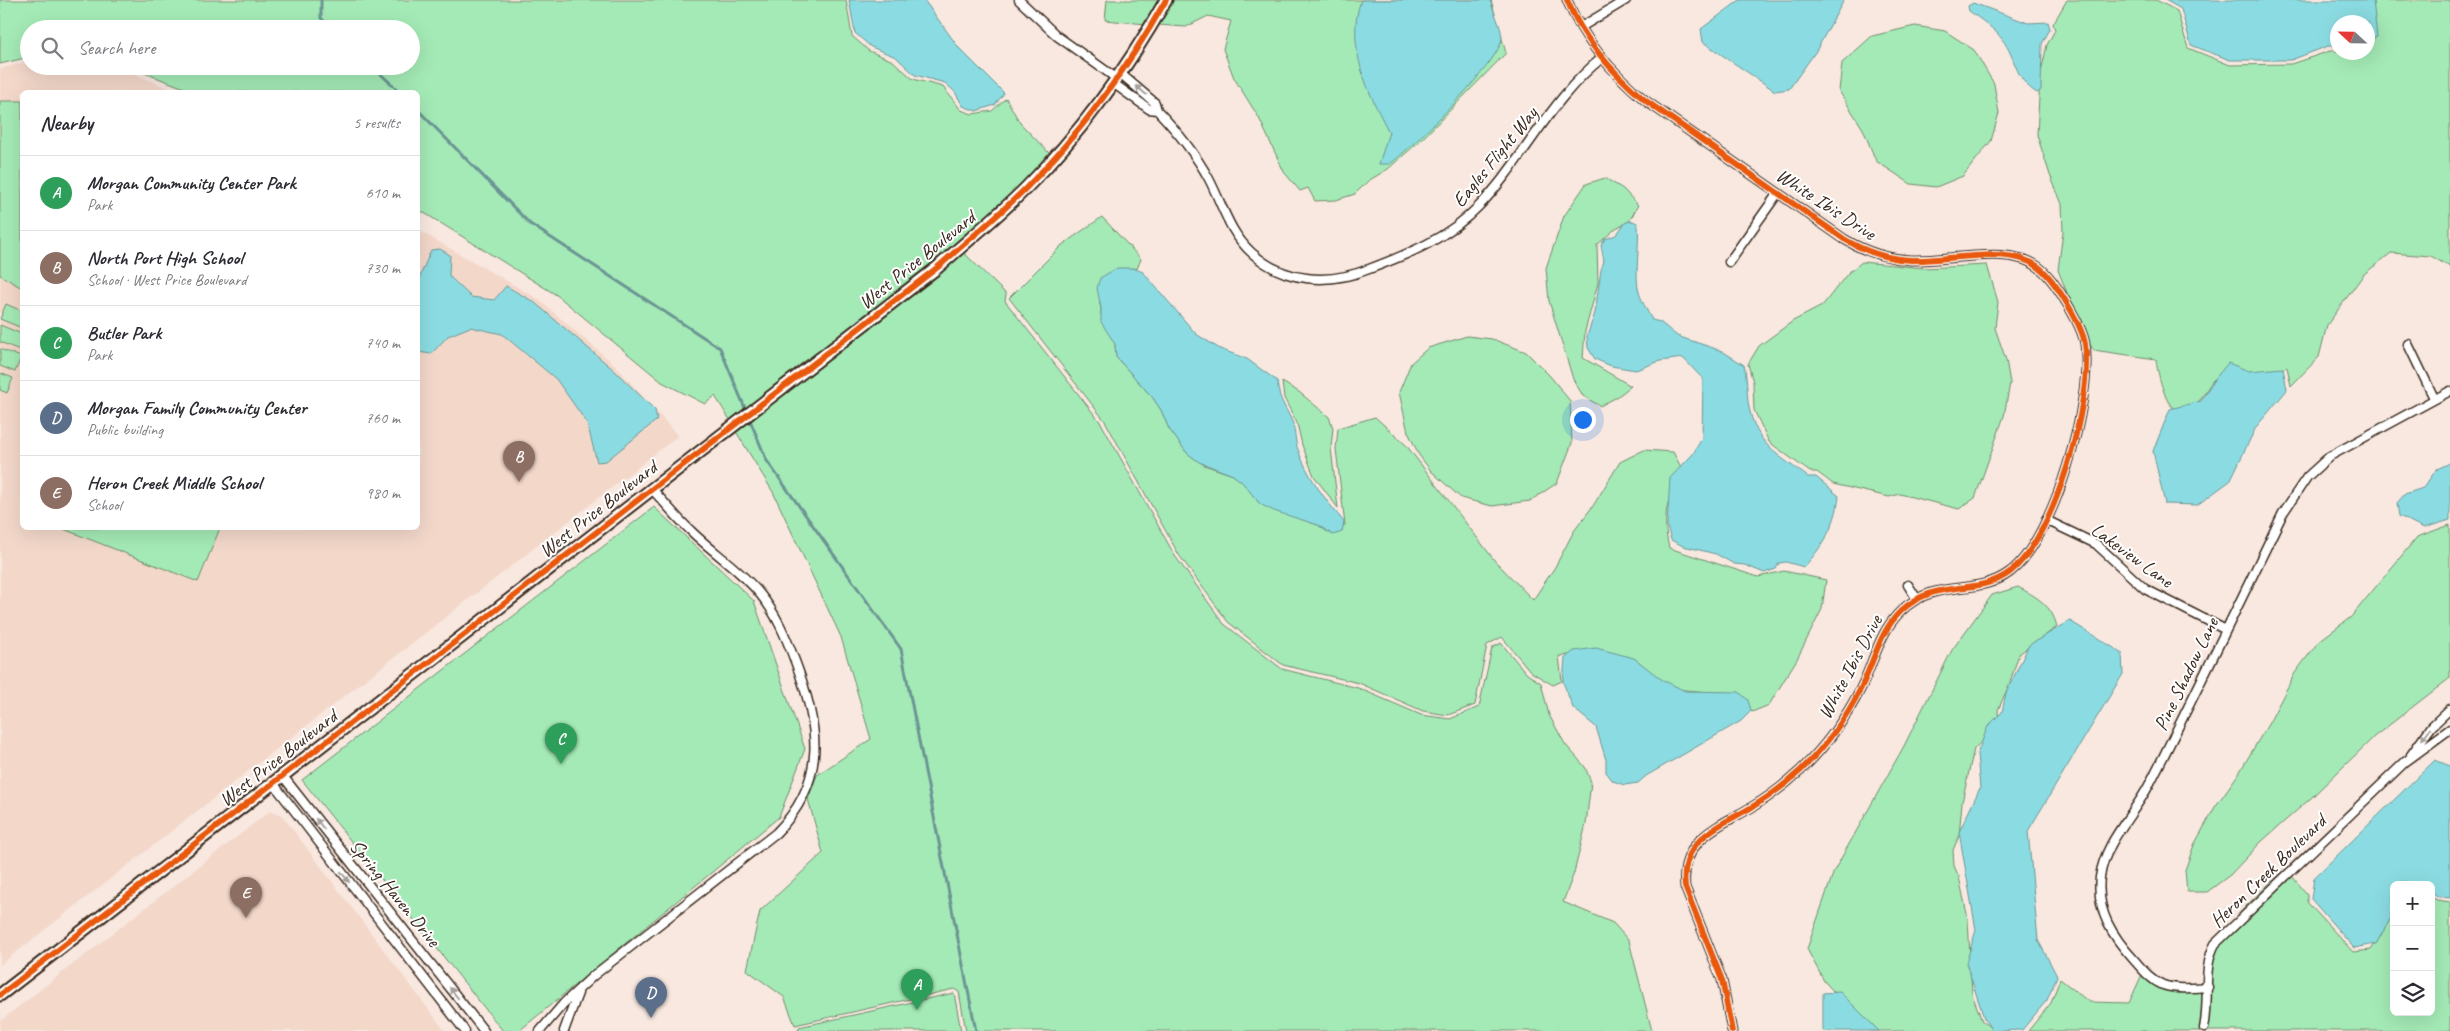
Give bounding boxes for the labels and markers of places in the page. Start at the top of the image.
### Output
pin: B [503,441,535,482]
pin: C [545,723,577,764]
pin: E [230,877,262,918]
pin: A [901,969,933,1010]
pin: D [635,977,667,1018]

